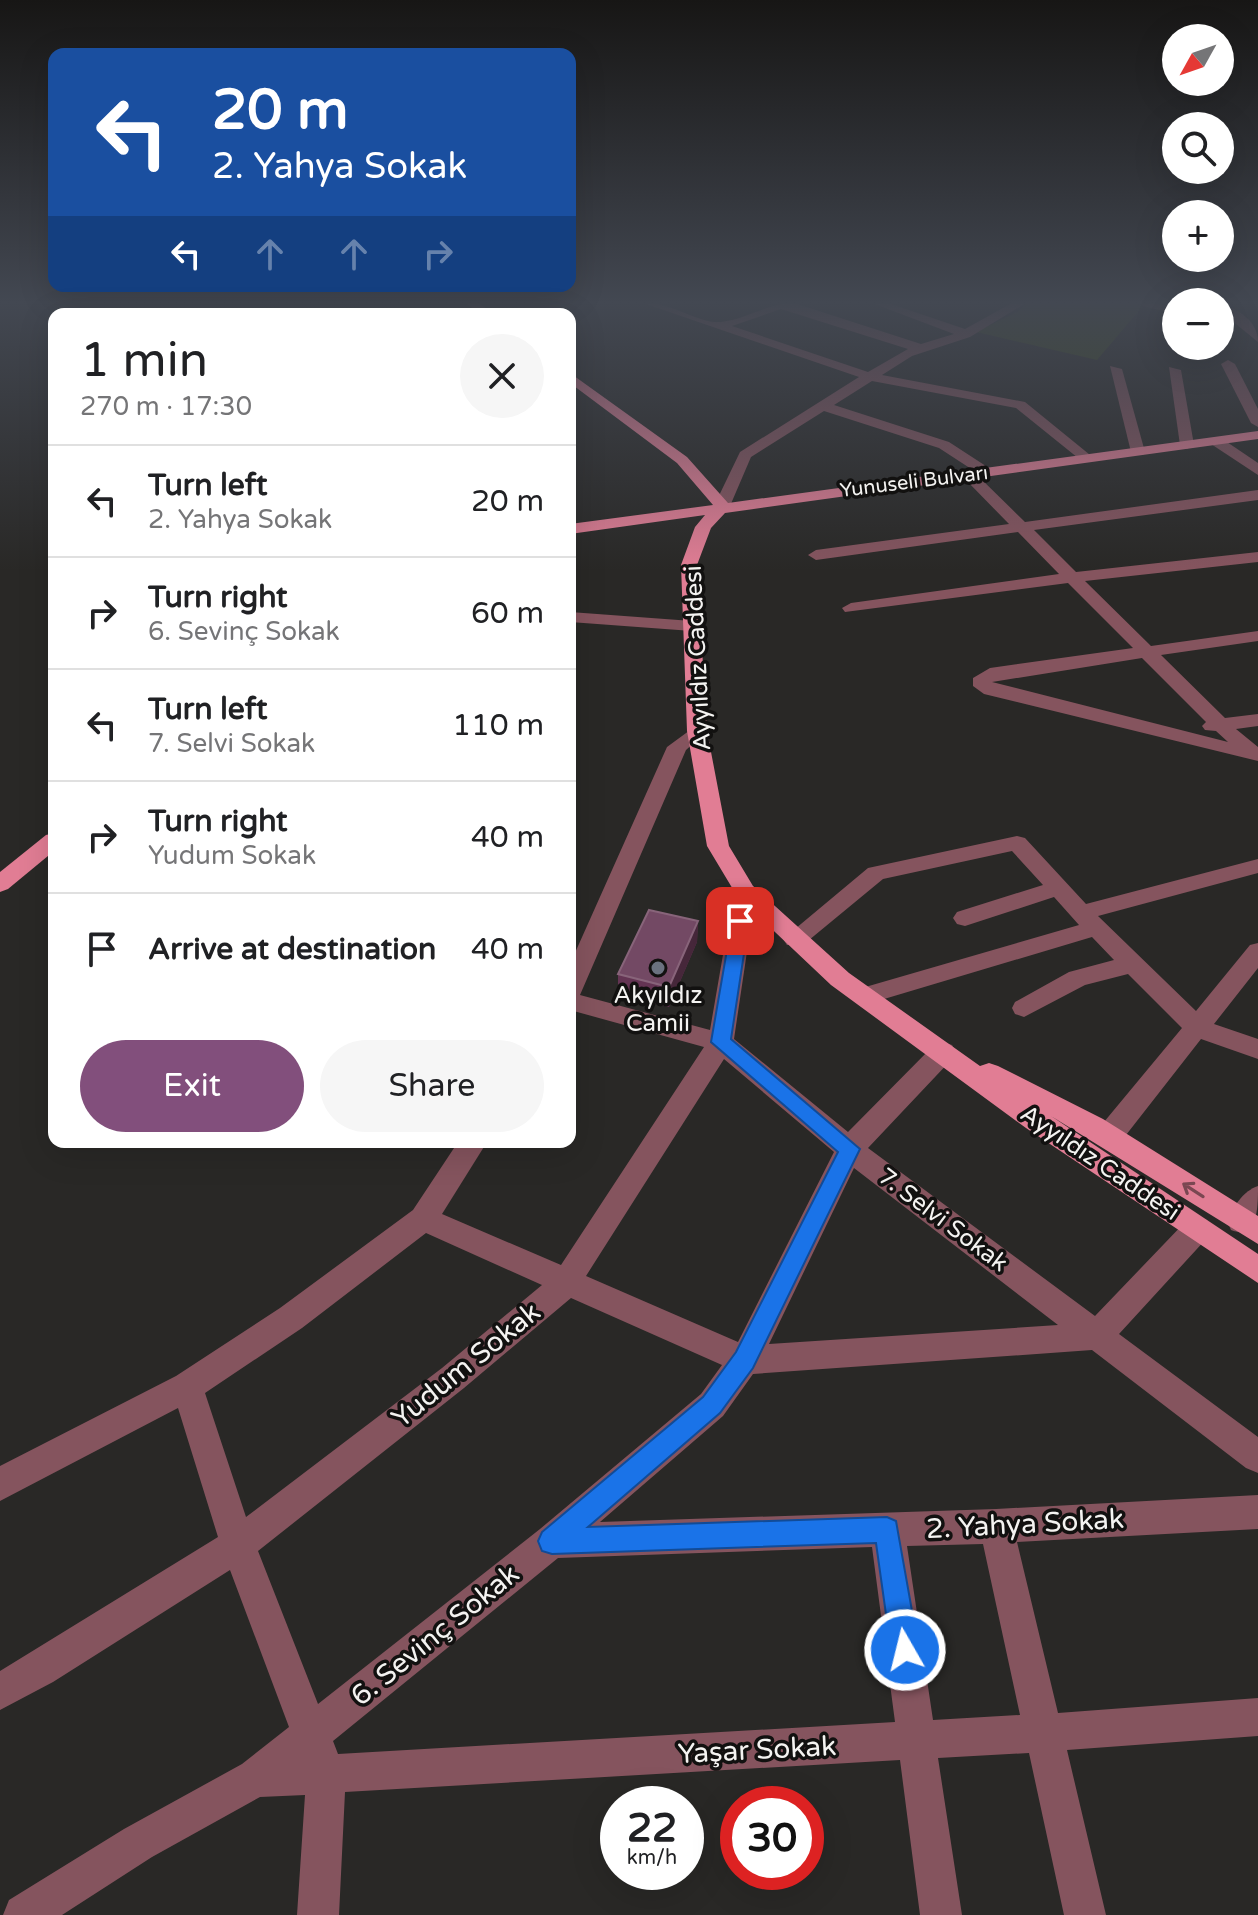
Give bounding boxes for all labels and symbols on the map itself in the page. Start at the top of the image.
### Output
north arrow [1162,24,1234,96]
street label: Yunuseli Bulvarı [838,461,990,503]
street label: Ayyıldız Caddesi [679,565,717,751]
pin [706,887,774,955]
marker: Akyıldız Camii [649,959,667,977]
place label: Akyıldız Camii [614,981,702,1038]
street label: Ayyıldız Caddesi [1015,1099,1185,1227]
street label: 7. Selvi Sokak [873,1162,1013,1278]
one-way arrow [1182,1181,1204,1198]
street label: Yudum Sokak [385,1295,547,1435]
street label: 2. Yahya Sokak [925,1502,1125,1546]
street label: 6. Sevinç Sokak [344,1557,526,1713]
position arrow [863,1608,947,1692]
street label: Yaşar Sokak [677,1729,837,1771]
speed limit sign: 30 [720,1786,824,1890]

